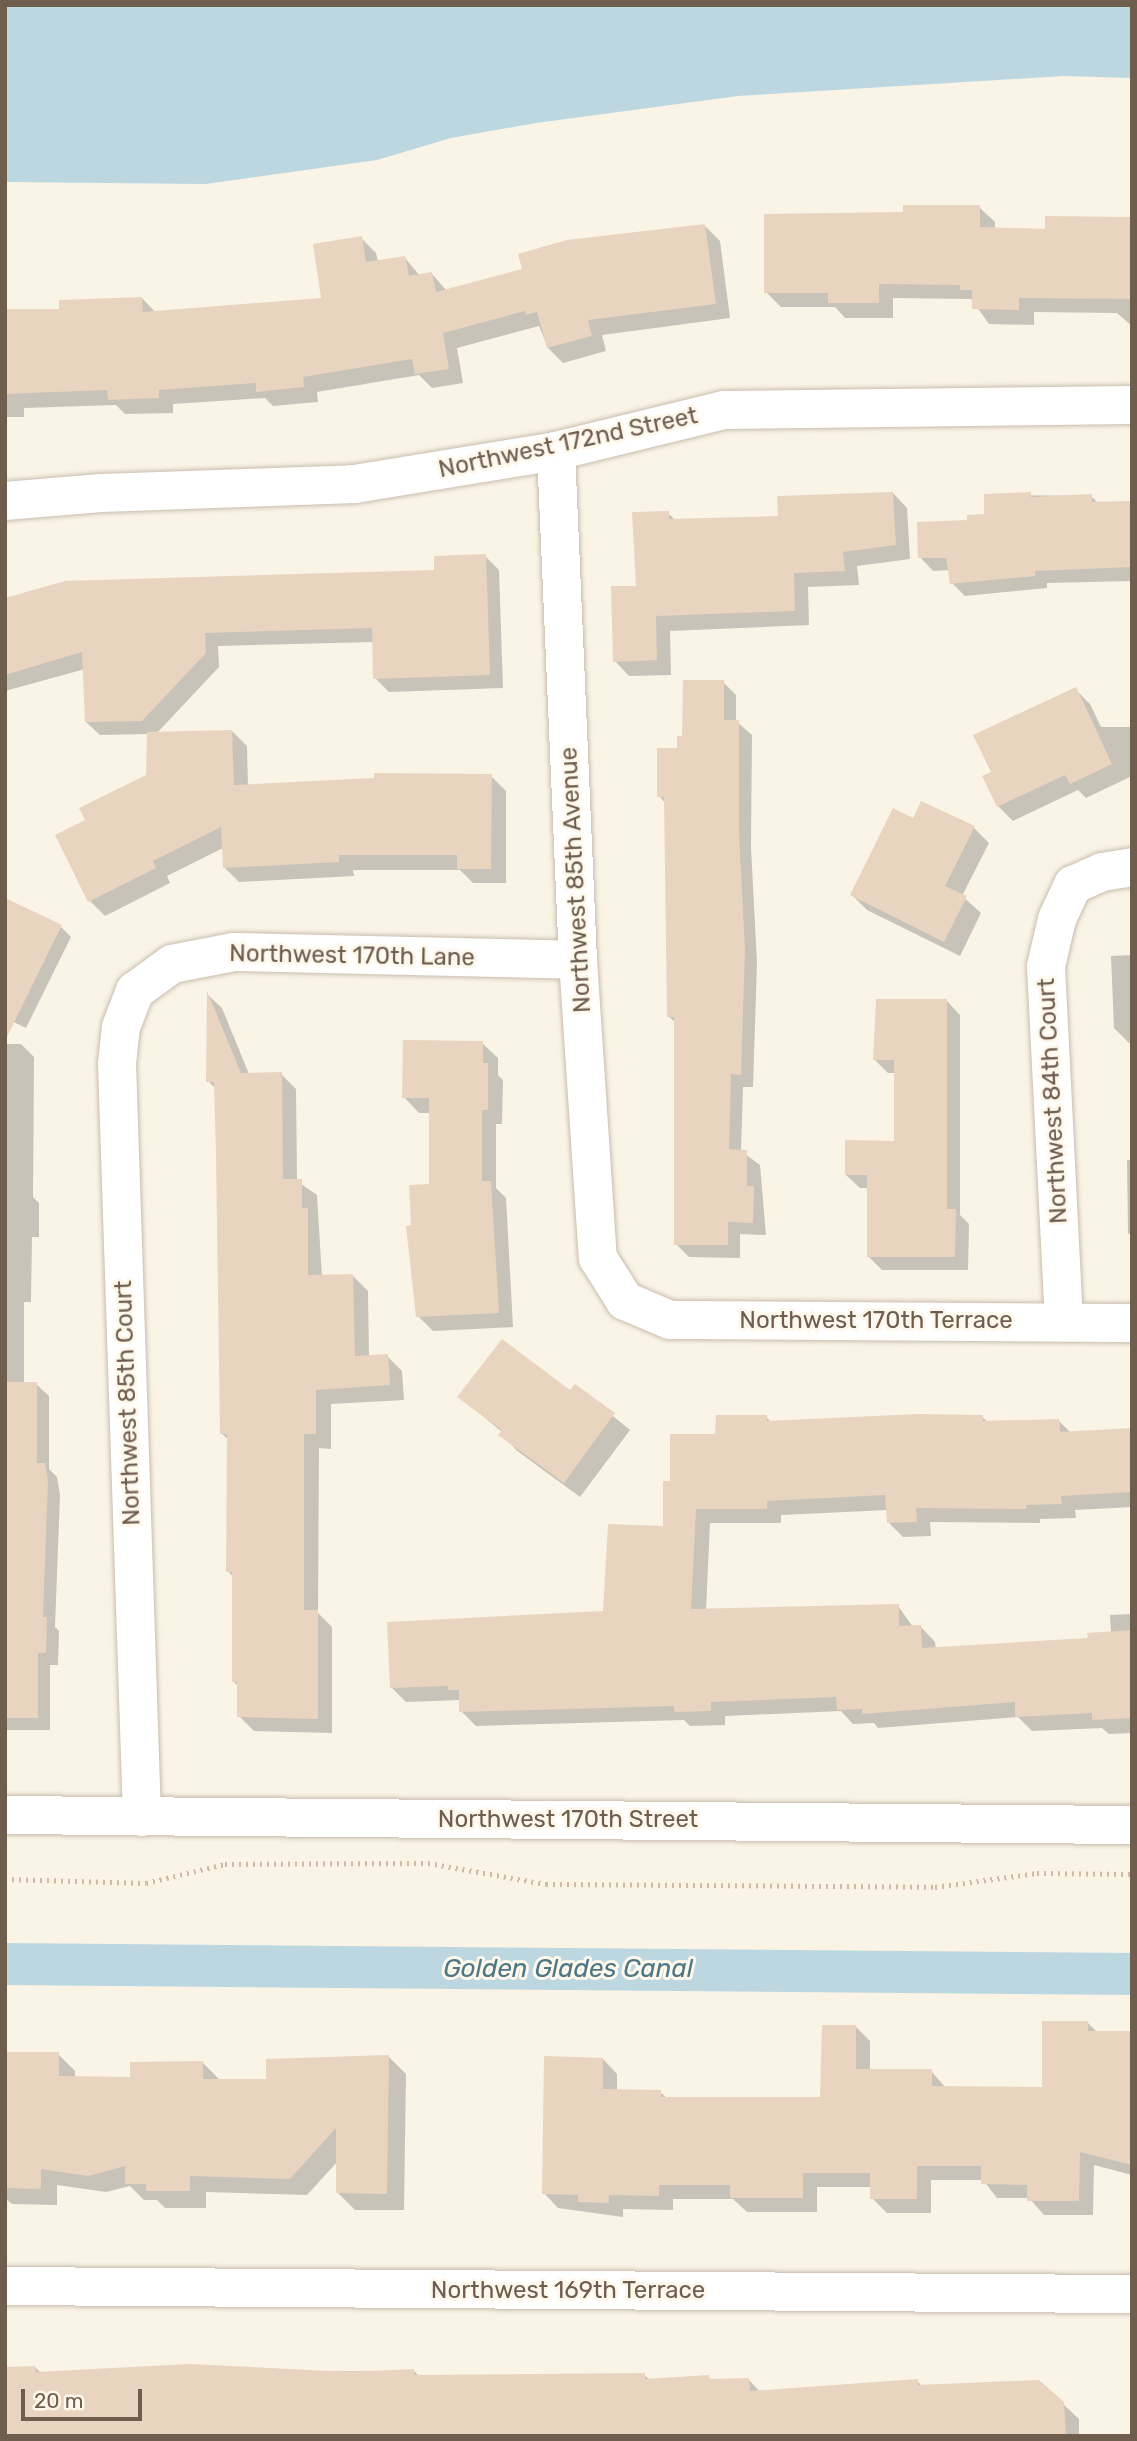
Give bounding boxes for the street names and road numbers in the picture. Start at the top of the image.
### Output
street label: Northwest 172nd Street [436,401,700,485]
street label: Northwest 85th Avenue [555,746,597,1014]
street label: Northwest 170th Lane [229,939,475,973]
street label: Northwest 84th Court [1032,977,1074,1225]
street label: Northwest 85th Court [109,1280,147,1526]
street label: Northwest 170th Terrace [739,1307,1013,1335]
street label: Northwest 170th Street [438,1806,698,1834]
street label: Northwest 169th Terrace [430,2277,706,2305]

